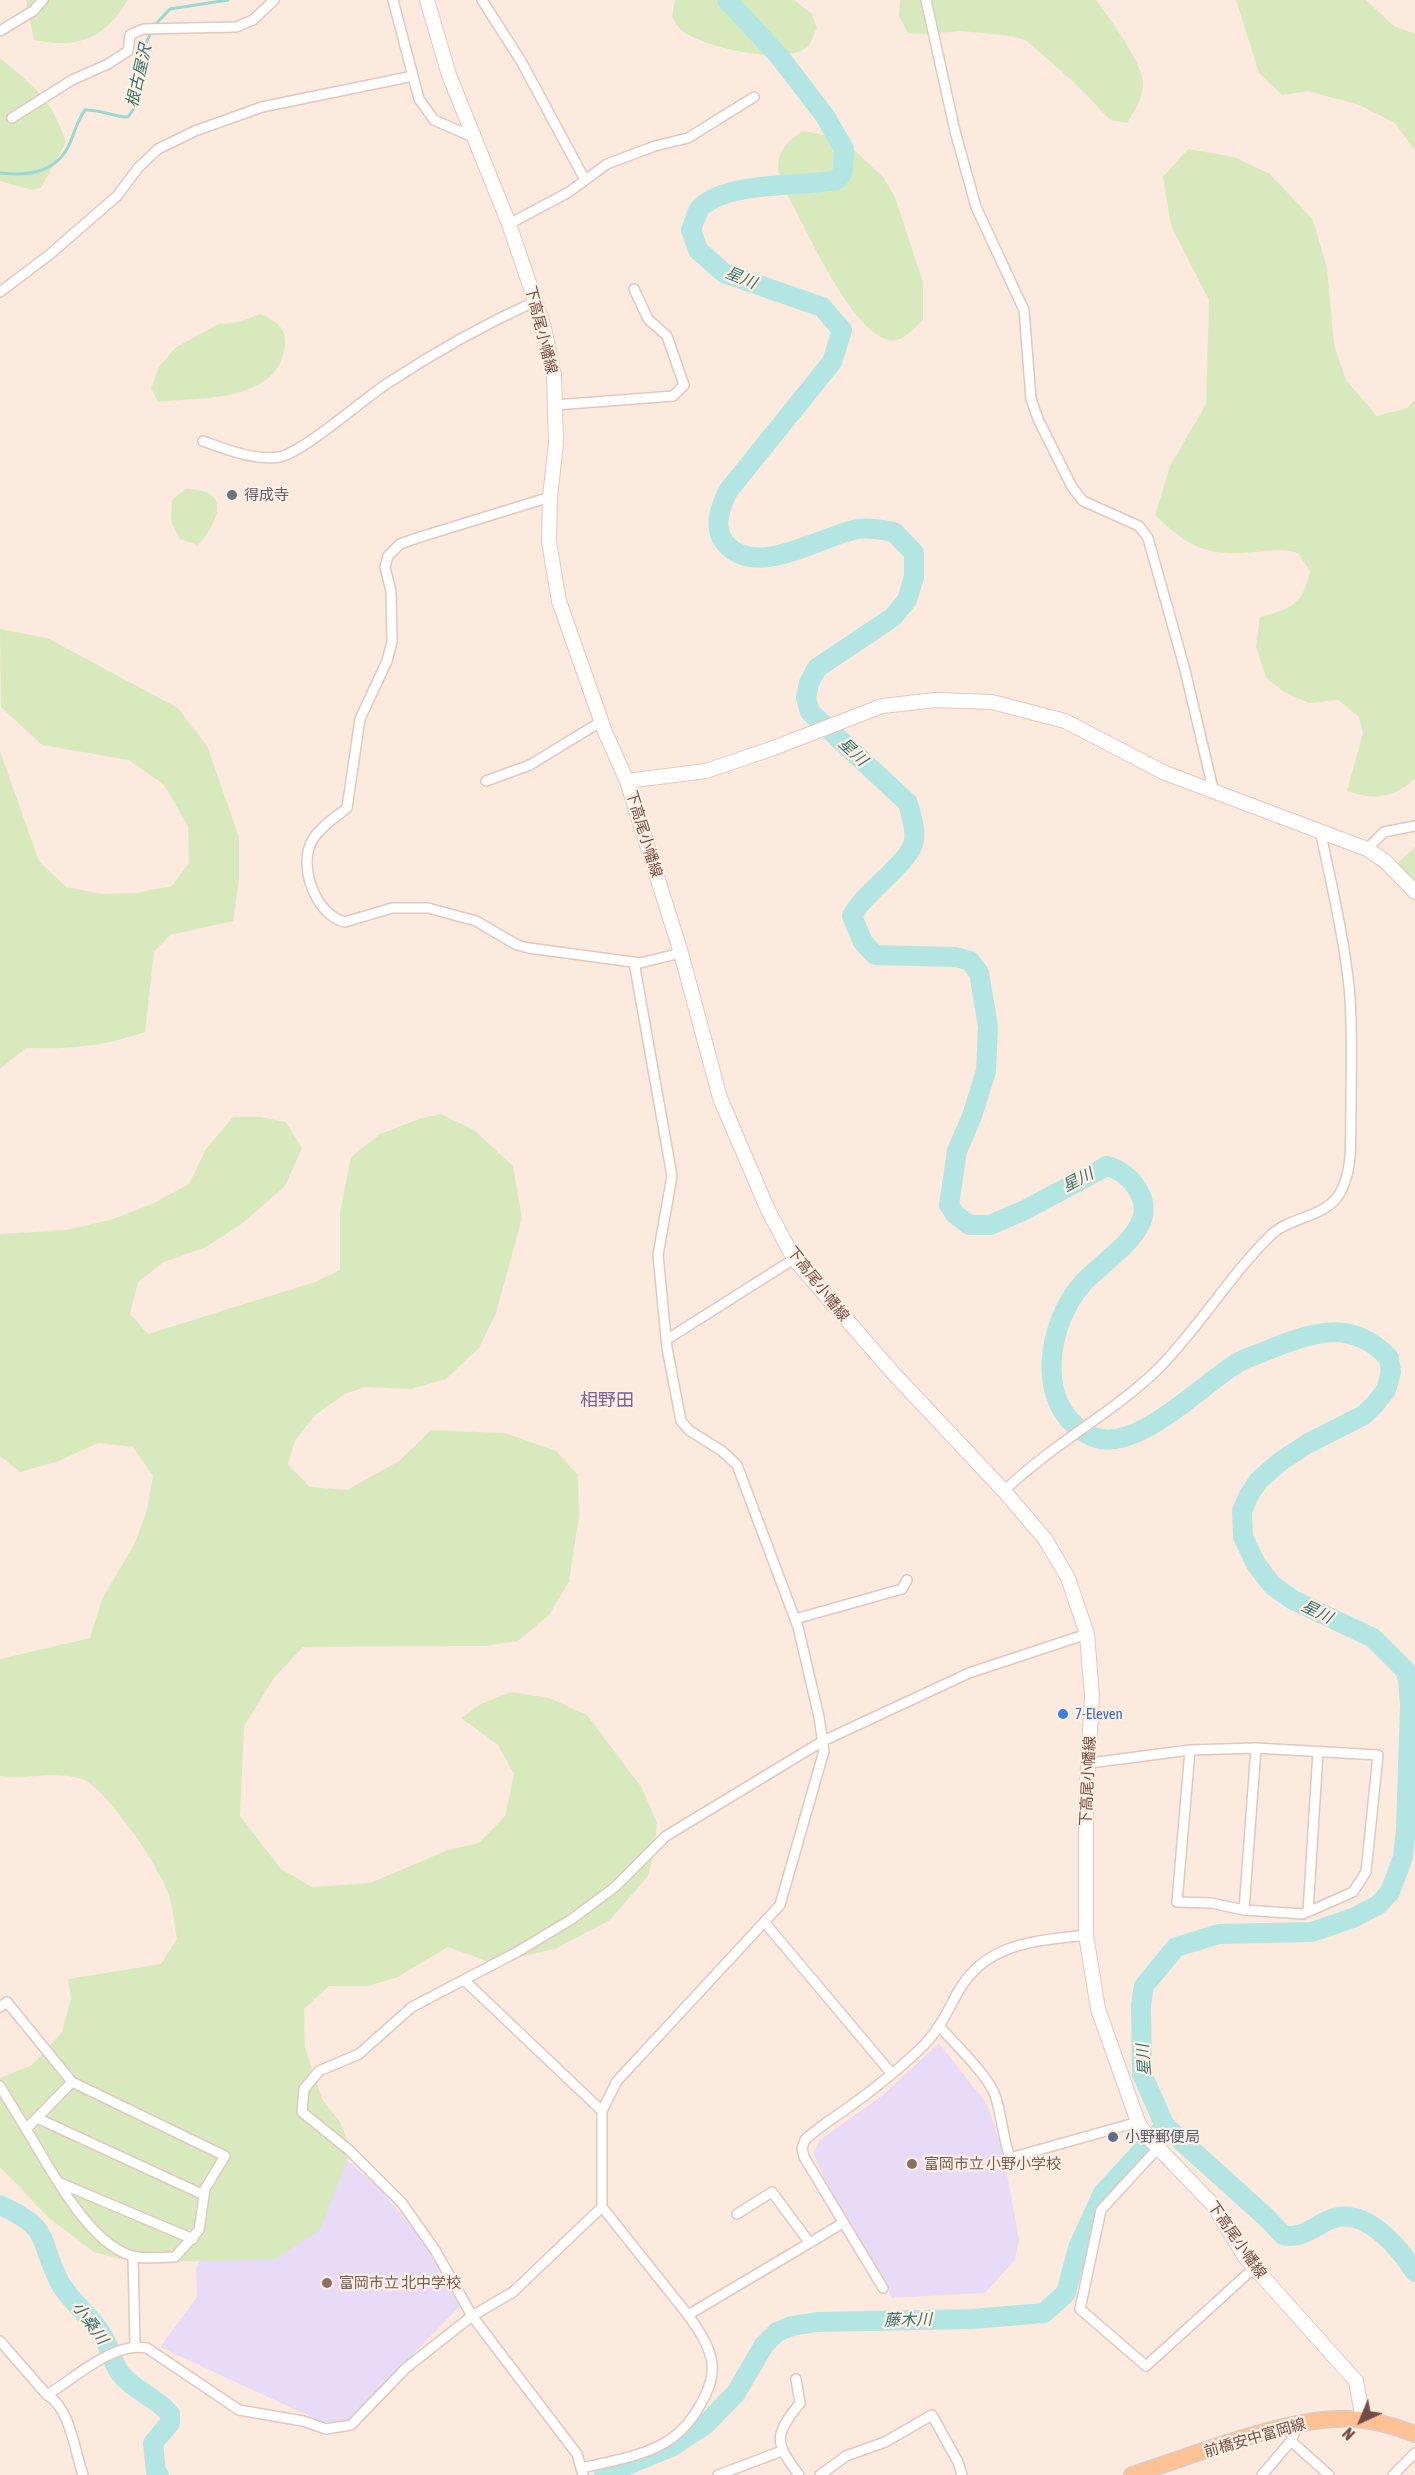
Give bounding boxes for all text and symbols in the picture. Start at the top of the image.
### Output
water label: 根古屋沢 [122,43,156,109]
water label: 星川 [723,263,759,293]
street label: 下高尾小幡線 [521,284,561,376]
place label: 得成寺 [244,486,289,504]
marker: 得成寺 [225,488,239,502]
water label: 星川 [835,734,871,770]
street label: 下高尾小幡線 [622,788,666,880]
water label: 星川 [1059,1164,1097,1196]
street label: 下高尾小幡線 [783,1243,853,1325]
district label: 相野田 [580,1389,634,1411]
water label: 星川 [1298,1596,1336,1628]
place label: 7-Eleven [1075,1705,1123,1723]
marker: 7-Eleven [1056,1707,1070,1721]
street label: 下高尾小幡線 [1077,1736,1099,1826]
water label: 星川 [1133,2043,1155,2077]
place label: 小野郵便局 [1125,2128,1200,2146]
marker: 小野郵便局 [1106,2130,1120,2144]
place label: 富岡市立 小野小学校 [924,2155,1061,2173]
marker: 富岡市立 小野小学校 [905,2157,919,2171]
street label: 下高尾小幡線 [1204,2198,1270,2282]
place label: 富岡市立 北中学校 [339,2274,461,2292]
marker: 富岡市立 北中学校 [320,2276,334,2290]
water label: 小桑川 [68,2298,112,2348]
water label: 藤木川 [884,2310,932,2330]
north arrow [1331,2391,1391,2451]
street label: 前橋安中富岡線 [1202,2415,1308,2461]
text: N [1339,2424,1358,2444]

